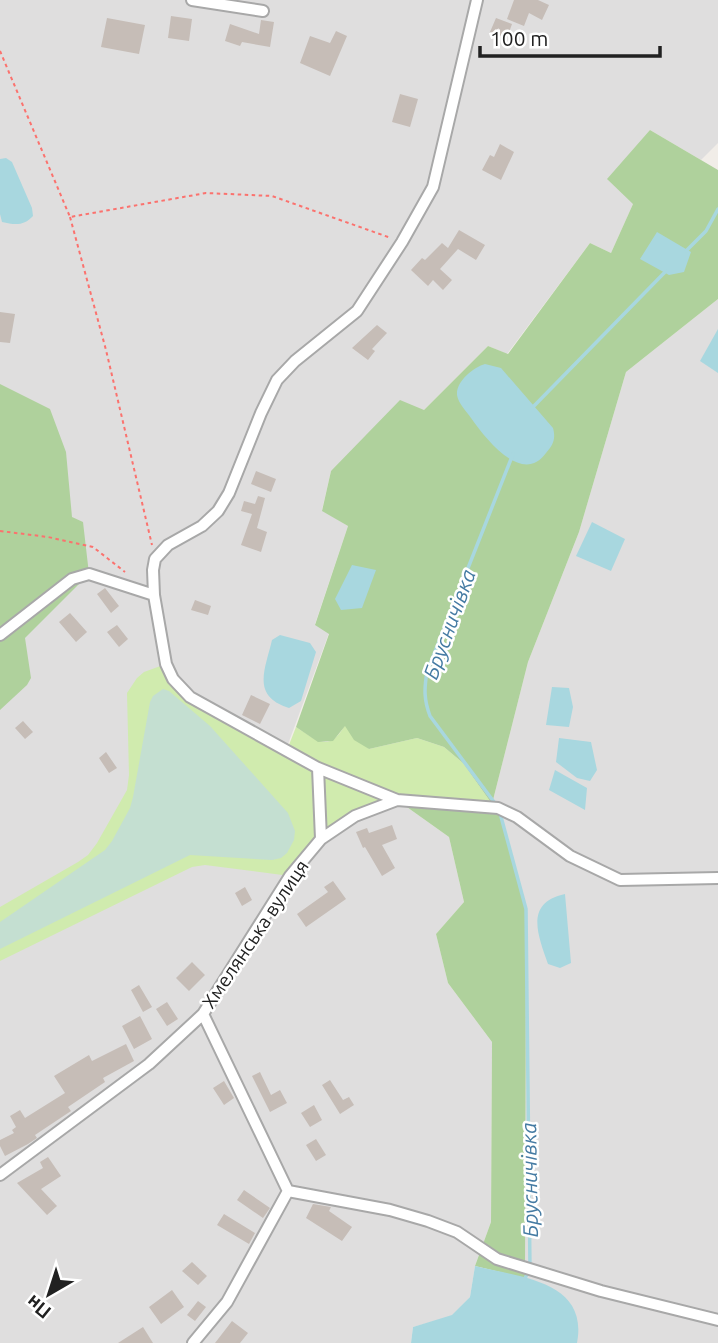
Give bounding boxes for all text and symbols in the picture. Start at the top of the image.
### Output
scale bar [480,14,660,58]
text: 100 m [490,26,548,50]
water label: Брусничівка [418,566,480,682]
street label: Хмелянська вулиця [197,856,313,1012]
water label: Брусничівка [516,1122,542,1238]
north arrow [14,1259,84,1329]
text: Пн [22,1291,55,1324]

